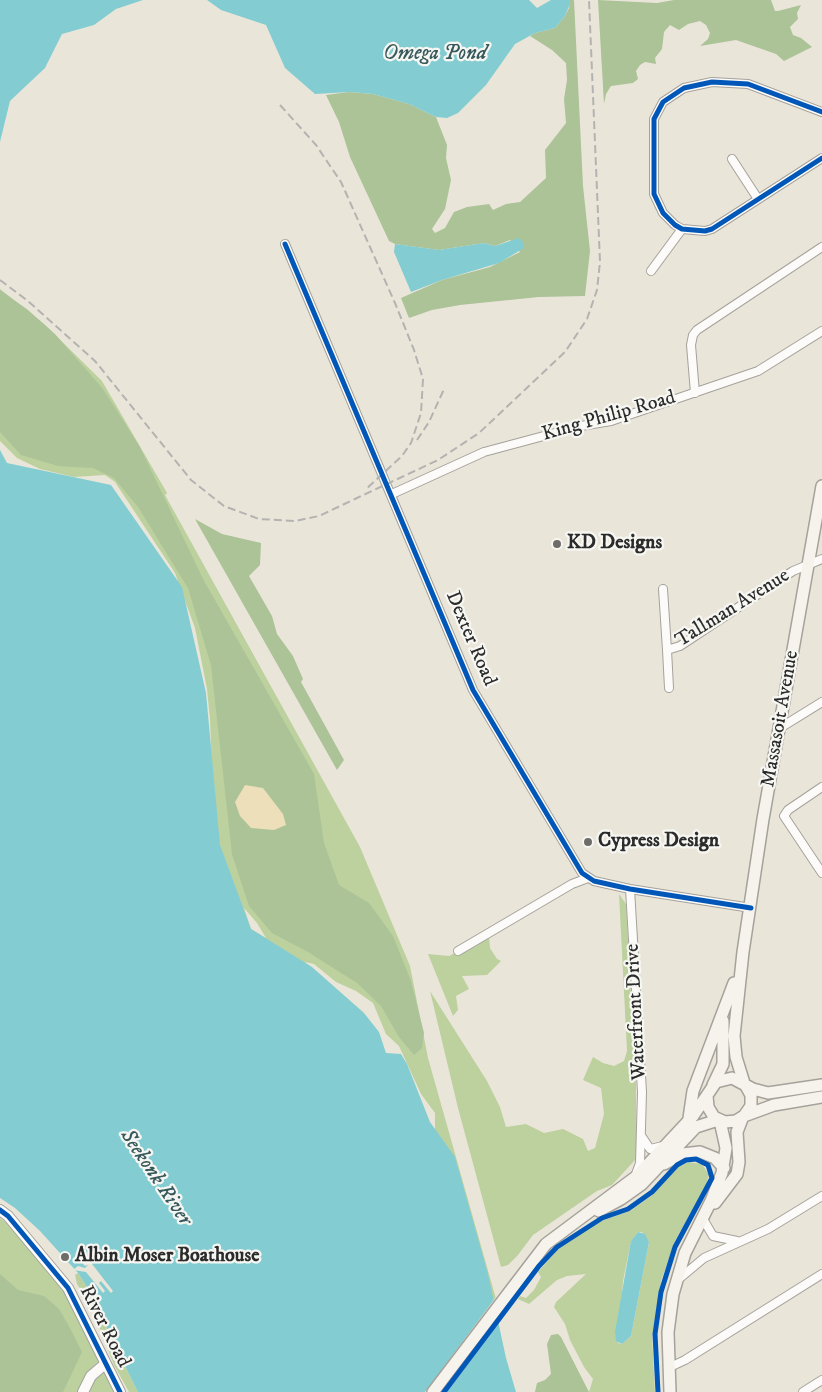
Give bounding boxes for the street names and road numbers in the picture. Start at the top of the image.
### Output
street label: King Philip Road [539,386,679,448]
street label: Tallman Avenue [672,564,794,654]
street label: Dexter Road [439,588,501,690]
street label: Massasoit Avenue [757,649,805,789]
street label: Waterfront Drive [621,943,653,1081]
street label: River Road [73,1282,135,1372]

